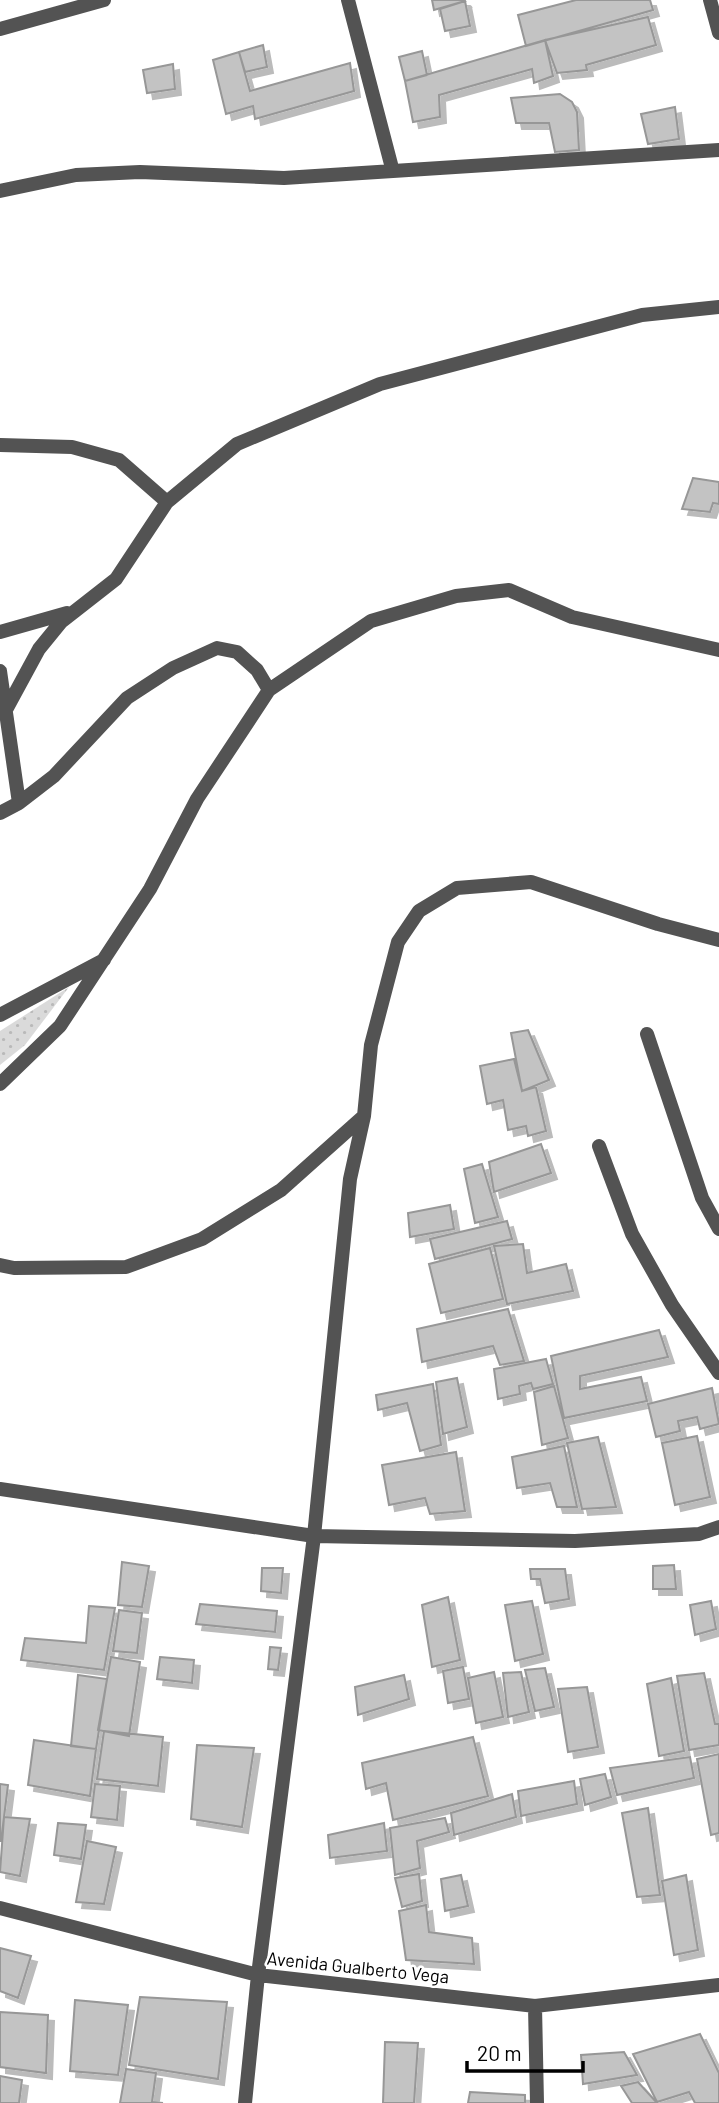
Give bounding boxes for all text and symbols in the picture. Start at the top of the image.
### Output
street label: Avenida Gualberto Vega [266,1946,450,1988]
scale bar [467,2030,582,2074]
text: 20 m [477,2040,522,2065]

